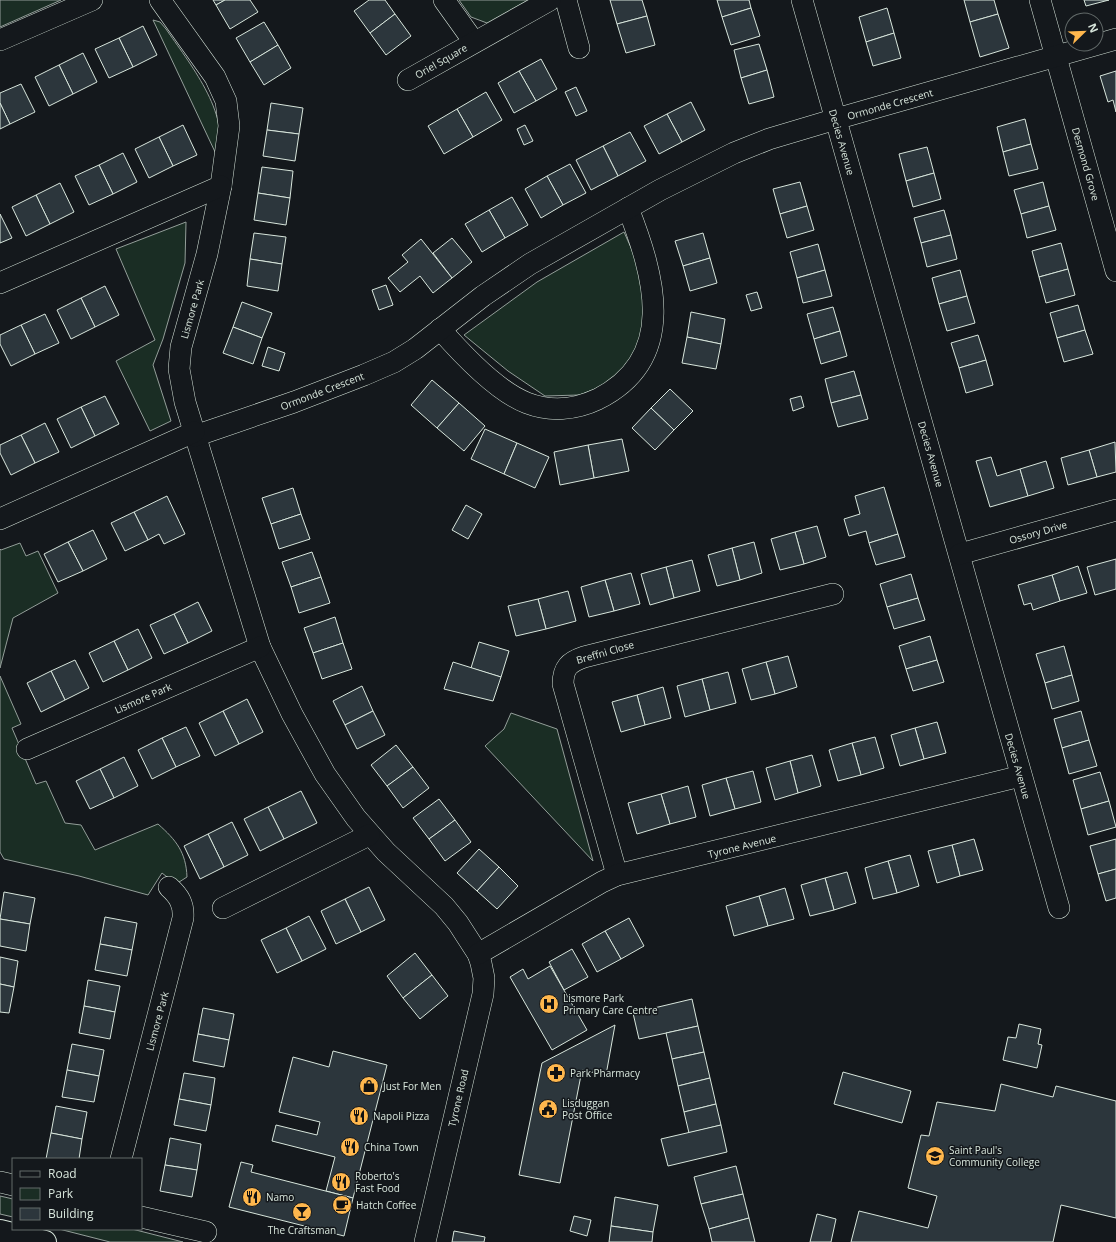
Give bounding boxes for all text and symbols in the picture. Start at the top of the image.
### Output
north arrow [1064,12,1104,52]
text: N [1085,21,1102,35]
street label: Oriel Square [412,40,470,82]
street label: Ormonde Crescent [846,85,935,123]
street label: Decies Avenue [826,107,858,177]
street label: Desmond Grove [1069,126,1103,203]
street label: Lismore Park [177,277,207,340]
street label: Ormonde Crescent [278,368,366,413]
street label: Decies Avenue [915,419,947,489]
street label: Ossory Drive [1007,517,1069,547]
street label: Breffni Close [575,637,636,667]
street label: Lismore Park [112,679,174,717]
street label: Decies Avenue [1002,731,1034,801]
street label: Tyrone Avenue [706,831,778,861]
street label: Lismore Park [142,989,172,1052]
place label: Lismore Park Primary Care Centre [563,991,658,1017]
hospital icon: Lismore Park Primary Care Centre [538,993,560,1015]
pharmacy icon: Park Pharmacy [545,1062,567,1084]
place label: Park Pharmacy [570,1066,641,1080]
street label: Tyrone Road [445,1068,471,1128]
shop icon: Just For Men [358,1075,380,1097]
place label: Just For Men [382,1079,441,1093]
place label: Lisduggan Post Office [562,1096,613,1122]
public building icon: Lisduggan Post Office [537,1098,559,1120]
restaurant icon: Napoli Pizza [348,1105,370,1127]
place label: Napoli Pizza [373,1109,429,1123]
restaurant icon: China Town [339,1136,361,1158]
place label: China Town [364,1140,419,1154]
place label: Saint Paul's Community College [949,1143,1040,1169]
school or university icon: Saint Paul's Community College [924,1145,946,1167]
legend [12,1158,142,1230]
text: Road [48,1165,77,1182]
place label: Roberto's Fast Food [355,1169,400,1195]
restaurant icon: Roberto's Fast Food [330,1171,352,1193]
text: Park [48,1185,74,1202]
restaurant icon: Namo [241,1186,263,1208]
place label: Namo [266,1190,294,1204]
cafe icon: Hatch Coffee [331,1194,353,1216]
place label: Hatch Coffee [356,1198,417,1212]
bar icon: The Craftsman [291,1201,313,1223]
text: Building [48,1205,94,1222]
place label: The Craftsman [268,1223,336,1237]

